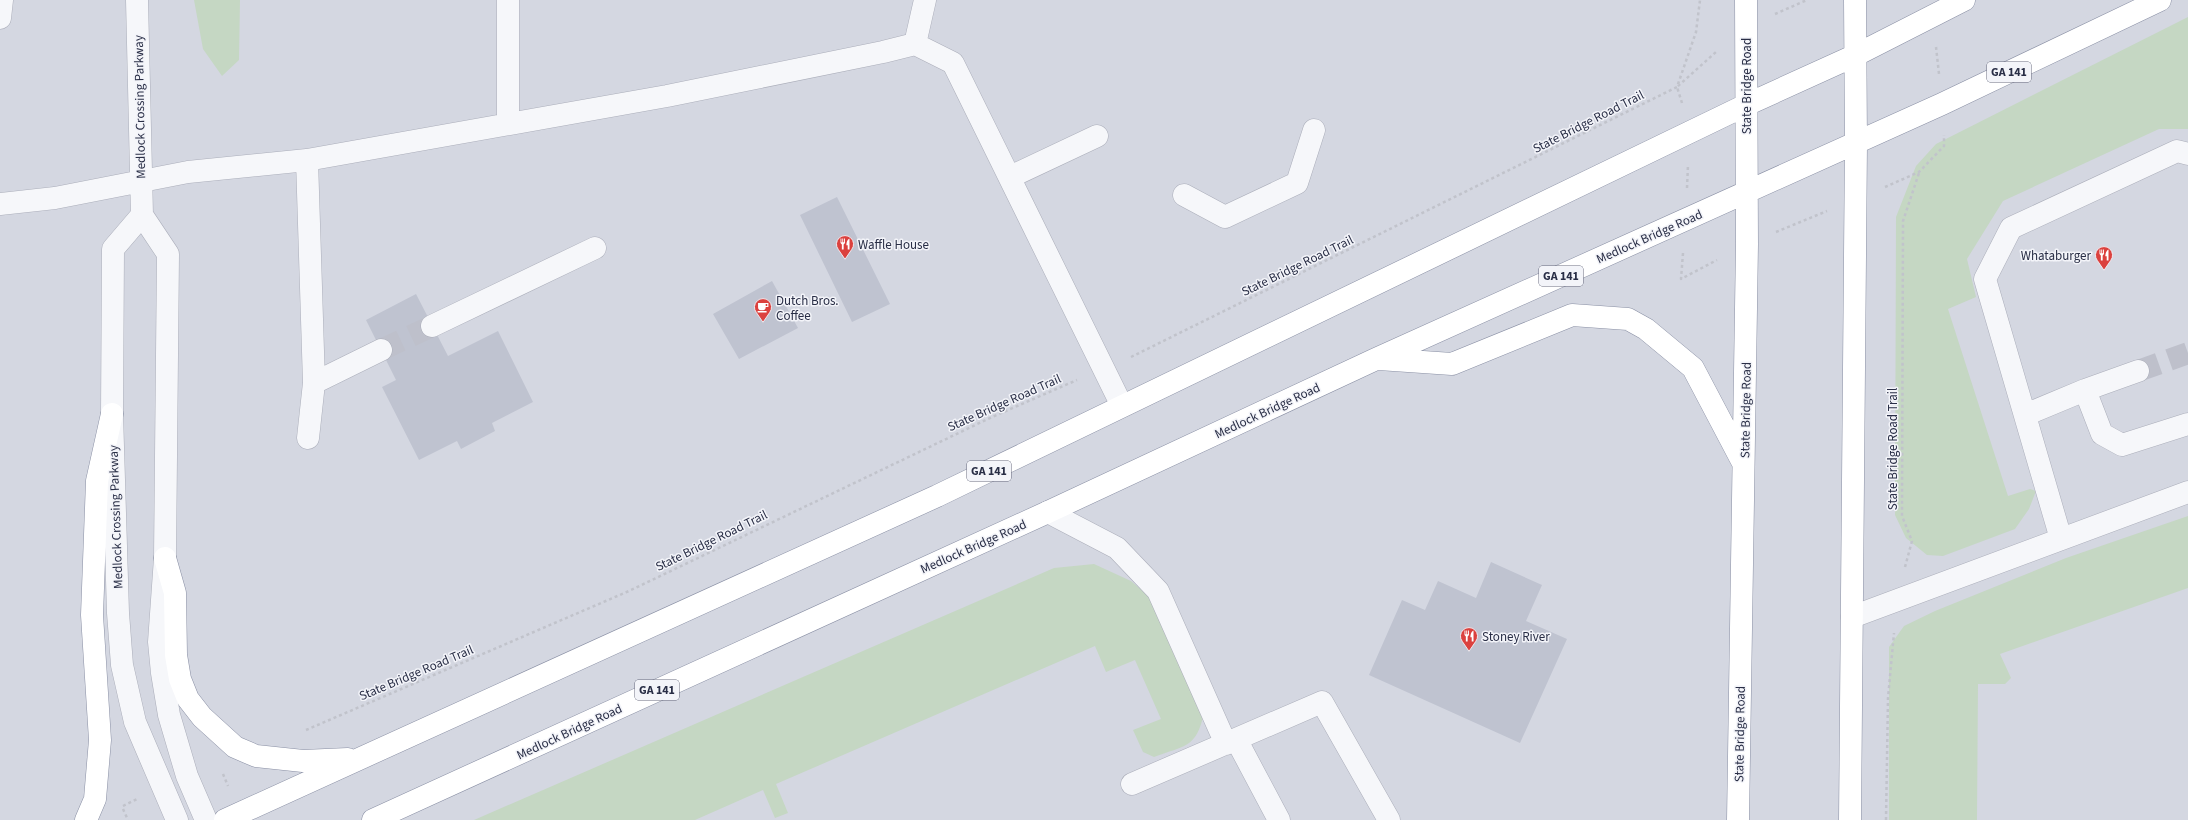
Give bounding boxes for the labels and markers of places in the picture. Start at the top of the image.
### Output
restaurant icon: Waffle House [835,234,855,259]
place label: Waffle House [858,236,929,254]
restaurant icon: Whataburger [2094,245,2114,270]
place label: Whataburger [2021,247,2091,265]
place label: Dutch Bros. Coffee [776,292,839,325]
cafe icon: Dutch Bros. Coffee [753,297,773,322]
restaurant icon: Stoney River [1459,626,1479,651]
place label: Stoney River [1482,628,1550,646]

